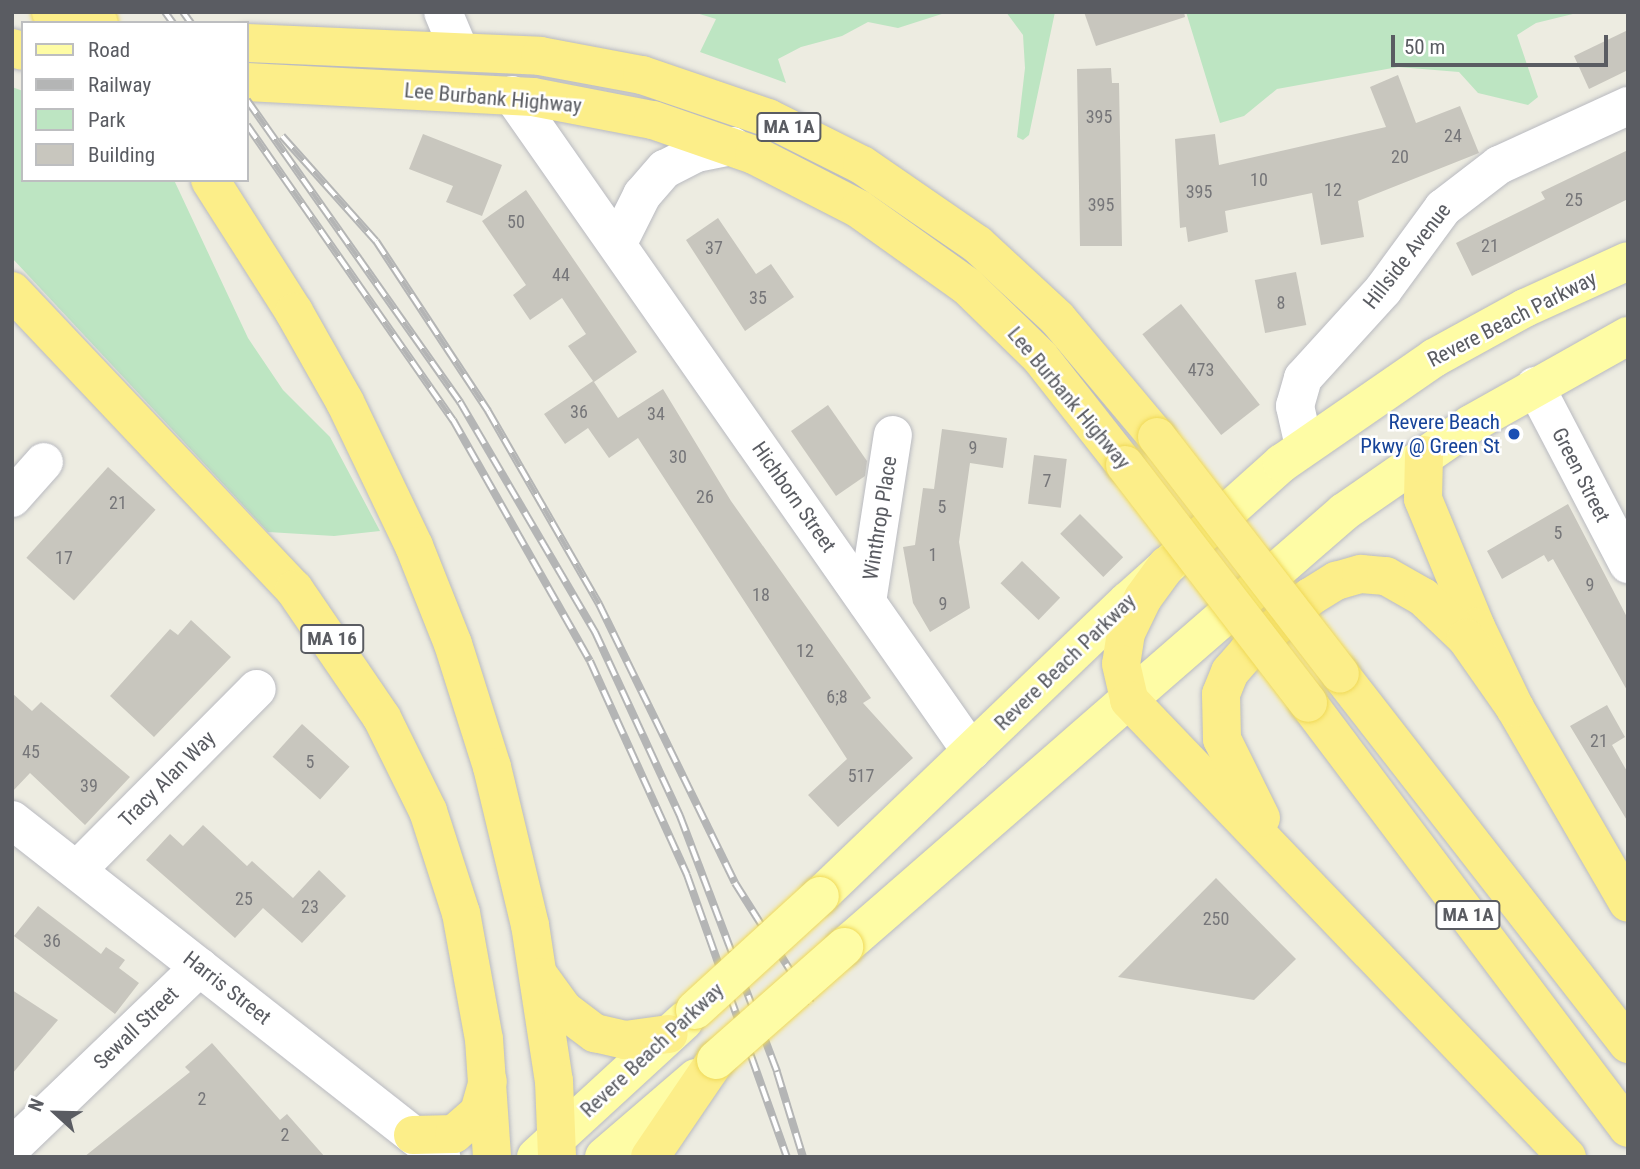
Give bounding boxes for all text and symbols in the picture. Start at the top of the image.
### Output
legend [21,21,248,182]
scale bar [1395,21,1612,65]
text: 50 m [1404,35,1445,59]
text: Road [88,38,130,62]
text: Railway [88,73,151,97]
street label: Lee Burbank Highway [403,78,583,118]
house number: 395 [1086,106,1112,128]
text: Park [88,108,125,132]
road number: MA 1A [756,111,822,142]
house number: 24 [1444,125,1462,147]
text: Building [88,143,155,167]
house number: 20 [1391,146,1409,168]
house number: 10 [1250,169,1268,191]
house number: 12 [1324,179,1342,201]
house number: 395 [1186,181,1212,203]
house number: 25 [1565,189,1583,211]
house number: 395 [1088,194,1114,216]
street label: Hillside Avenue [1358,198,1456,314]
house number: 50 [507,211,525,233]
house number: 21 [1481,235,1499,257]
house number: 37 [705,237,723,259]
house number: 44 [552,264,570,286]
street label: Revere Beach Parkway [1423,266,1601,372]
house number: 35 [749,287,767,309]
house number: 8 [1277,292,1285,314]
street label: Lee Burbank Highway [1002,322,1136,474]
house number: 473 [1188,359,1214,381]
house number: 36 [570,401,588,423]
house number: 34 [647,403,665,425]
place label: Revere Beach Pkwy @ Green St [1360,409,1500,459]
street label: Green Street [1547,424,1615,526]
marker: Revere Beach Pkwy @ Green St [1506,426,1522,442]
street label: Hichborn Street [747,437,841,557]
house number: 9 [969,437,977,459]
house number: 30 [669,446,687,468]
street label: Winthrop Place [858,454,902,582]
house number: 7 [1043,470,1051,492]
house number: 26 [696,486,714,508]
house number: 21 [109,492,127,514]
house number: 5 [938,496,946,518]
house number: 5 [1554,522,1562,544]
house number: 1 [929,544,937,566]
house number: 17 [55,547,73,569]
house number: 9 [1586,574,1594,596]
house number: 18 [752,584,770,606]
street label: Revere Beach Parkway [989,588,1141,736]
house number: 9 [939,593,947,615]
road number: MA 16 [299,624,365,654]
house number: 12 [796,640,814,662]
house number: 6;8 [826,686,848,708]
street label: Tracy Alan Way [114,726,220,832]
house number: 21 [1590,730,1608,752]
house number: 45 [22,741,40,763]
house number: 5 [306,751,314,773]
house number: 517 [848,765,874,787]
house number: 39 [80,775,98,797]
house number: 25 [235,888,253,910]
house number: 23 [301,896,319,918]
road number: MA 1A [1435,900,1501,931]
house number: 250 [1203,908,1229,930]
house number: 36 [43,930,61,952]
street label: Harris Street [178,946,276,1030]
street label: Revere Beach Parkway [575,977,729,1123]
street label: Sewall Street [88,981,184,1075]
north arrow [21,1078,91,1148]
house number: 2 [198,1088,206,1110]
text: N [23,1095,49,1115]
house number: 2 [281,1124,289,1146]

